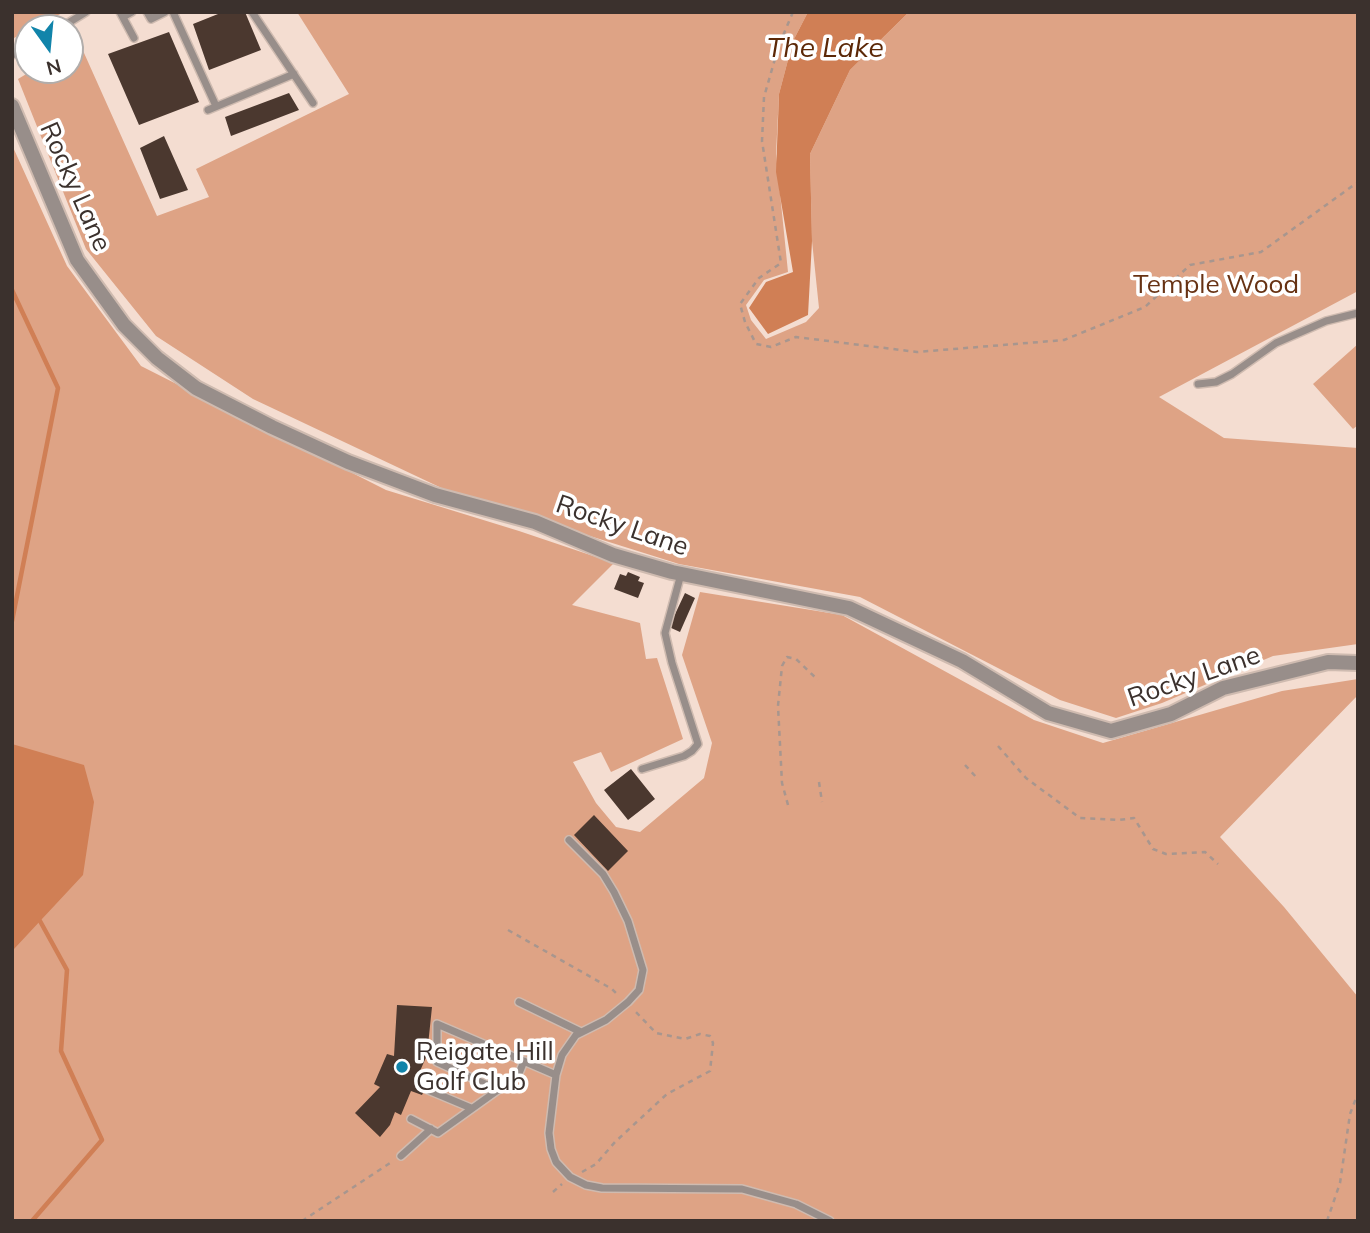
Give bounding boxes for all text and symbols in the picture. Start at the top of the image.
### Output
north arrow [14,14,84,84]
water label: The Lake [766,32,884,66]
text: N [44,54,64,81]
street label: Rocky Lane [33,118,117,256]
park label: Temple Wood [1133,269,1299,301]
street label: Rocky Lane [552,489,692,563]
street label: Rocky Lane [1124,640,1264,714]
place label: Reigate Hill Golf Club [416,1036,554,1098]
marker: Reigate Hill Golf Club [394,1059,410,1075]

